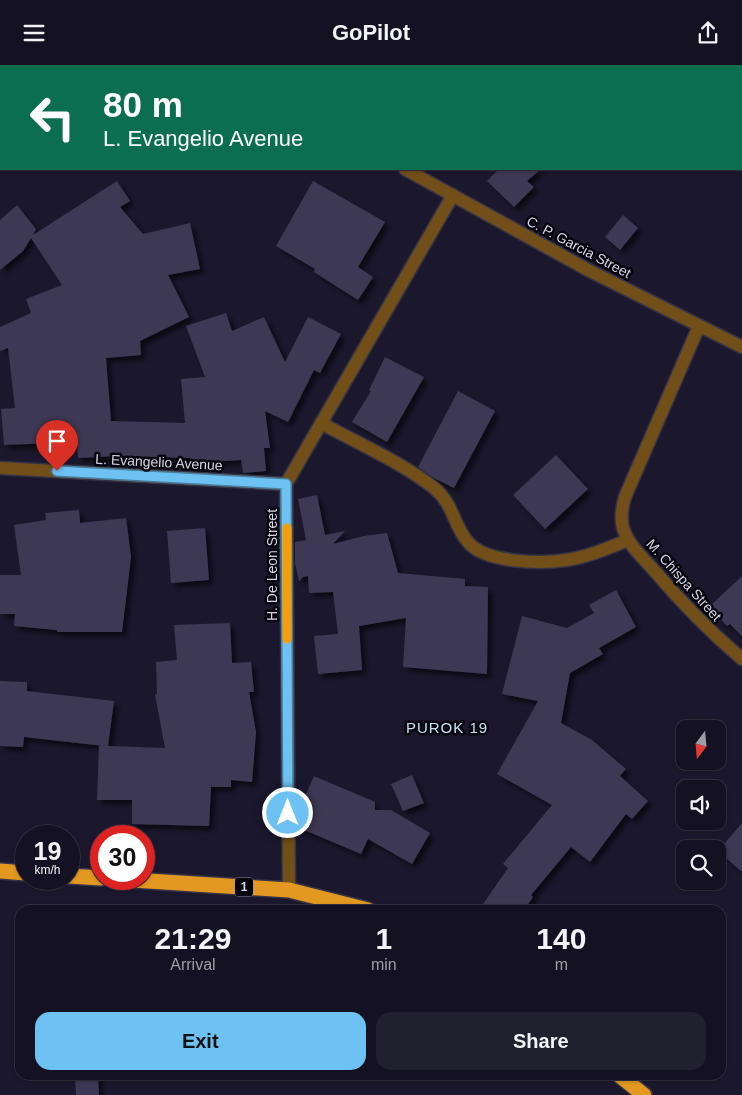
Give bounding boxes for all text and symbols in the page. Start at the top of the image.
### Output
icon: menu [20,19,48,47]
icon: share [694,19,722,47]
text: GoPilot [332,20,410,45]
icon: left [20,85,85,150]
text: 80 m [103,85,183,124]
text: L. Evangelio Avenue [103,126,303,151]
street label: C. P. Garcia Street [524,213,634,281]
pin [36,420,78,471]
icon: arrive [43,427,71,455]
street label: L. Evangelio Avenue [95,451,223,473]
street label: H. De Leon Street [264,509,280,621]
street label: M. Chispa Street [643,536,725,624]
district label: PUROK 19 [406,719,488,736]
north arrow [676,720,726,770]
map controls [676,720,726,890]
button: sound [676,780,726,830]
position arrow [261,786,313,838]
speed limit sign: 30 [90,825,155,890]
text: 19 [34,837,61,865]
button: search [676,840,726,890]
text: km/h [34,863,61,877]
road number: 1 [235,877,253,897]
text: 21:29 [155,922,231,955]
text: 1 [375,922,392,955]
text: 140 [536,922,586,955]
text: Arrival [170,956,216,973]
text: min [371,956,397,973]
text: m [555,956,568,973]
button: Exit [35,1012,366,1070]
button: Share [376,1012,706,1070]

